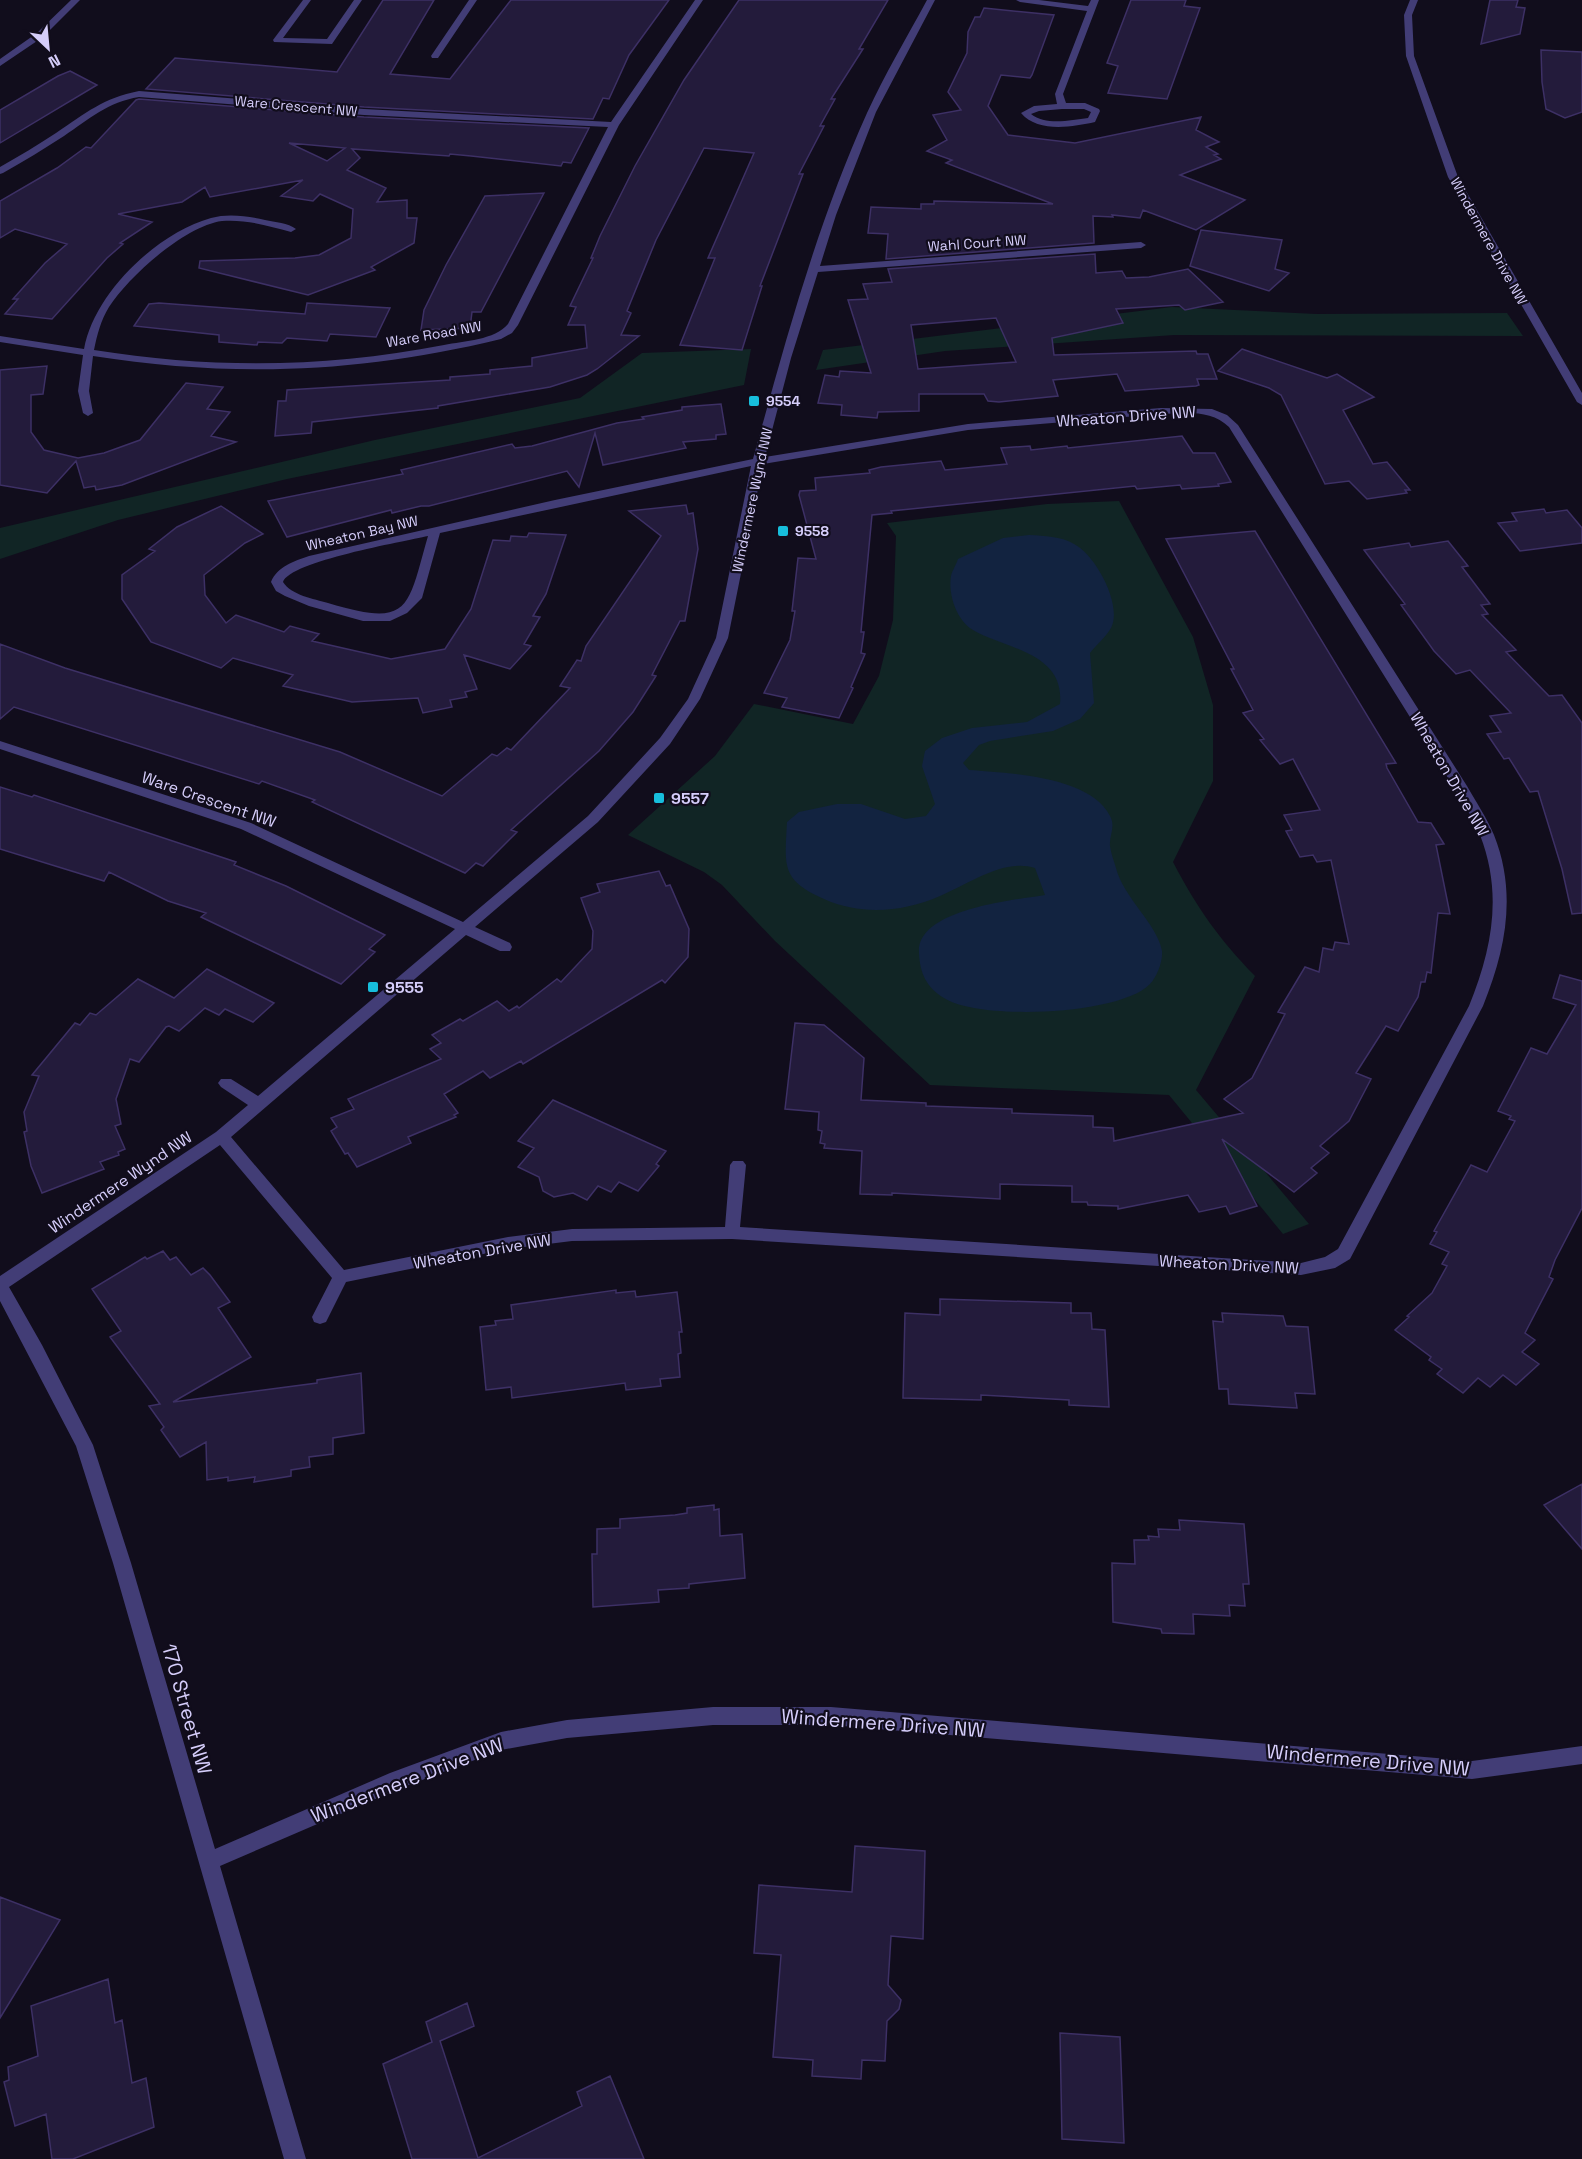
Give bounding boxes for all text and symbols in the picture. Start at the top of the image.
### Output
north arrow [18,18,78,78]
text: N [45,49,64,73]
street label: Ware Crescent NW [234,92,358,120]
street label: Windermere Drive NW [1447,174,1531,308]
street label: Wahl Court NW [927,231,1027,255]
street label: Ware Road NW [385,317,483,351]
place label: 9554 [766,392,800,410]
marker: 9554 [747,394,761,408]
street label: Wheaton Drive NW [1056,401,1197,432]
street label: Windermere Wynd NW [728,426,776,574]
street label: Wheaton Bay NW [304,511,420,555]
place label: 9558 [795,522,829,540]
marker: 9558 [776,524,790,538]
street label: Wheaton Drive NW [1405,708,1494,840]
street label: Ware Crescent NW [139,767,279,832]
place label: 9557 [671,788,709,809]
marker: 9557 [652,791,666,805]
place label: 9555 [385,977,424,998]
marker: 9555 [366,980,380,994]
street label: Windermere Wynd NW [45,1127,196,1238]
street label: Wheaton Drive NW [411,1229,553,1274]
street label: Wheaton Drive NW [1159,1250,1299,1279]
street label: 170 Street NW [156,1641,218,1777]
street label: Windermere Drive NW [780,1703,986,1743]
street label: Windermere Drive NW [307,1731,507,1829]
street label: Windermere Drive NW [1265,1738,1471,1782]

